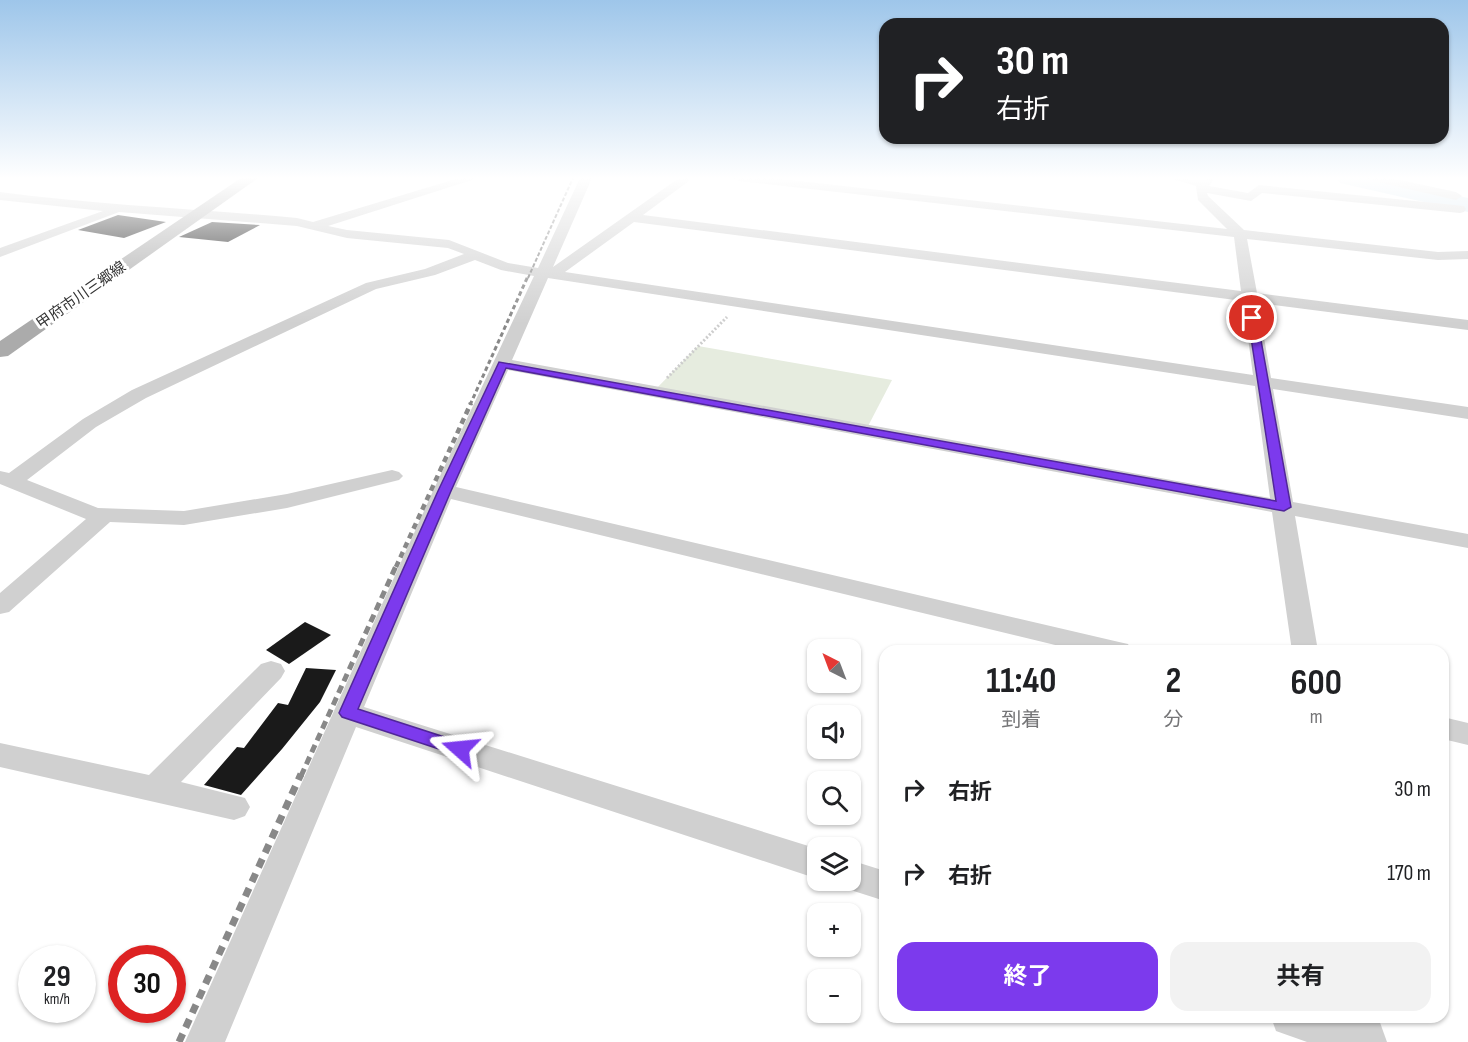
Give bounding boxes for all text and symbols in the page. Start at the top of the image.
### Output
text: 30 m [996,36,1069,87]
icon: right [897,42,975,120]
text: 右折 [996,94,1050,126]
street label: 甲府市川三郷線 [33,258,130,333]
pin [1226,292,1277,343]
icon: arrive [1235,301,1268,334]
north arrow [807,639,861,693]
map controls [807,639,861,1023]
text: 11:40 [986,660,1056,703]
text: 2 [1166,660,1181,703]
text: 600 [1291,662,1342,705]
button: sound [807,705,861,759]
text: m [1310,705,1323,729]
text: 到着 [1001,708,1041,732]
text: 分 [1163,708,1183,732]
position arrow [428,717,492,781]
button: search [807,771,861,825]
icon: right [897,773,930,806]
text: 30 m [1394,776,1431,803]
text: 右折 [948,779,992,806]
button: layers [807,837,861,891]
icon: right [897,857,930,890]
text: 170 m [1387,860,1431,887]
text: 右折 [948,863,992,890]
button: + [807,903,861,957]
button: 終了 [897,942,1158,1011]
button: 共有 [1170,942,1431,1011]
speed limit sign: 30 [108,945,186,1023]
text: 29 [43,959,71,995]
button: − [807,969,861,1023]
text: km/h [44,990,70,1009]

